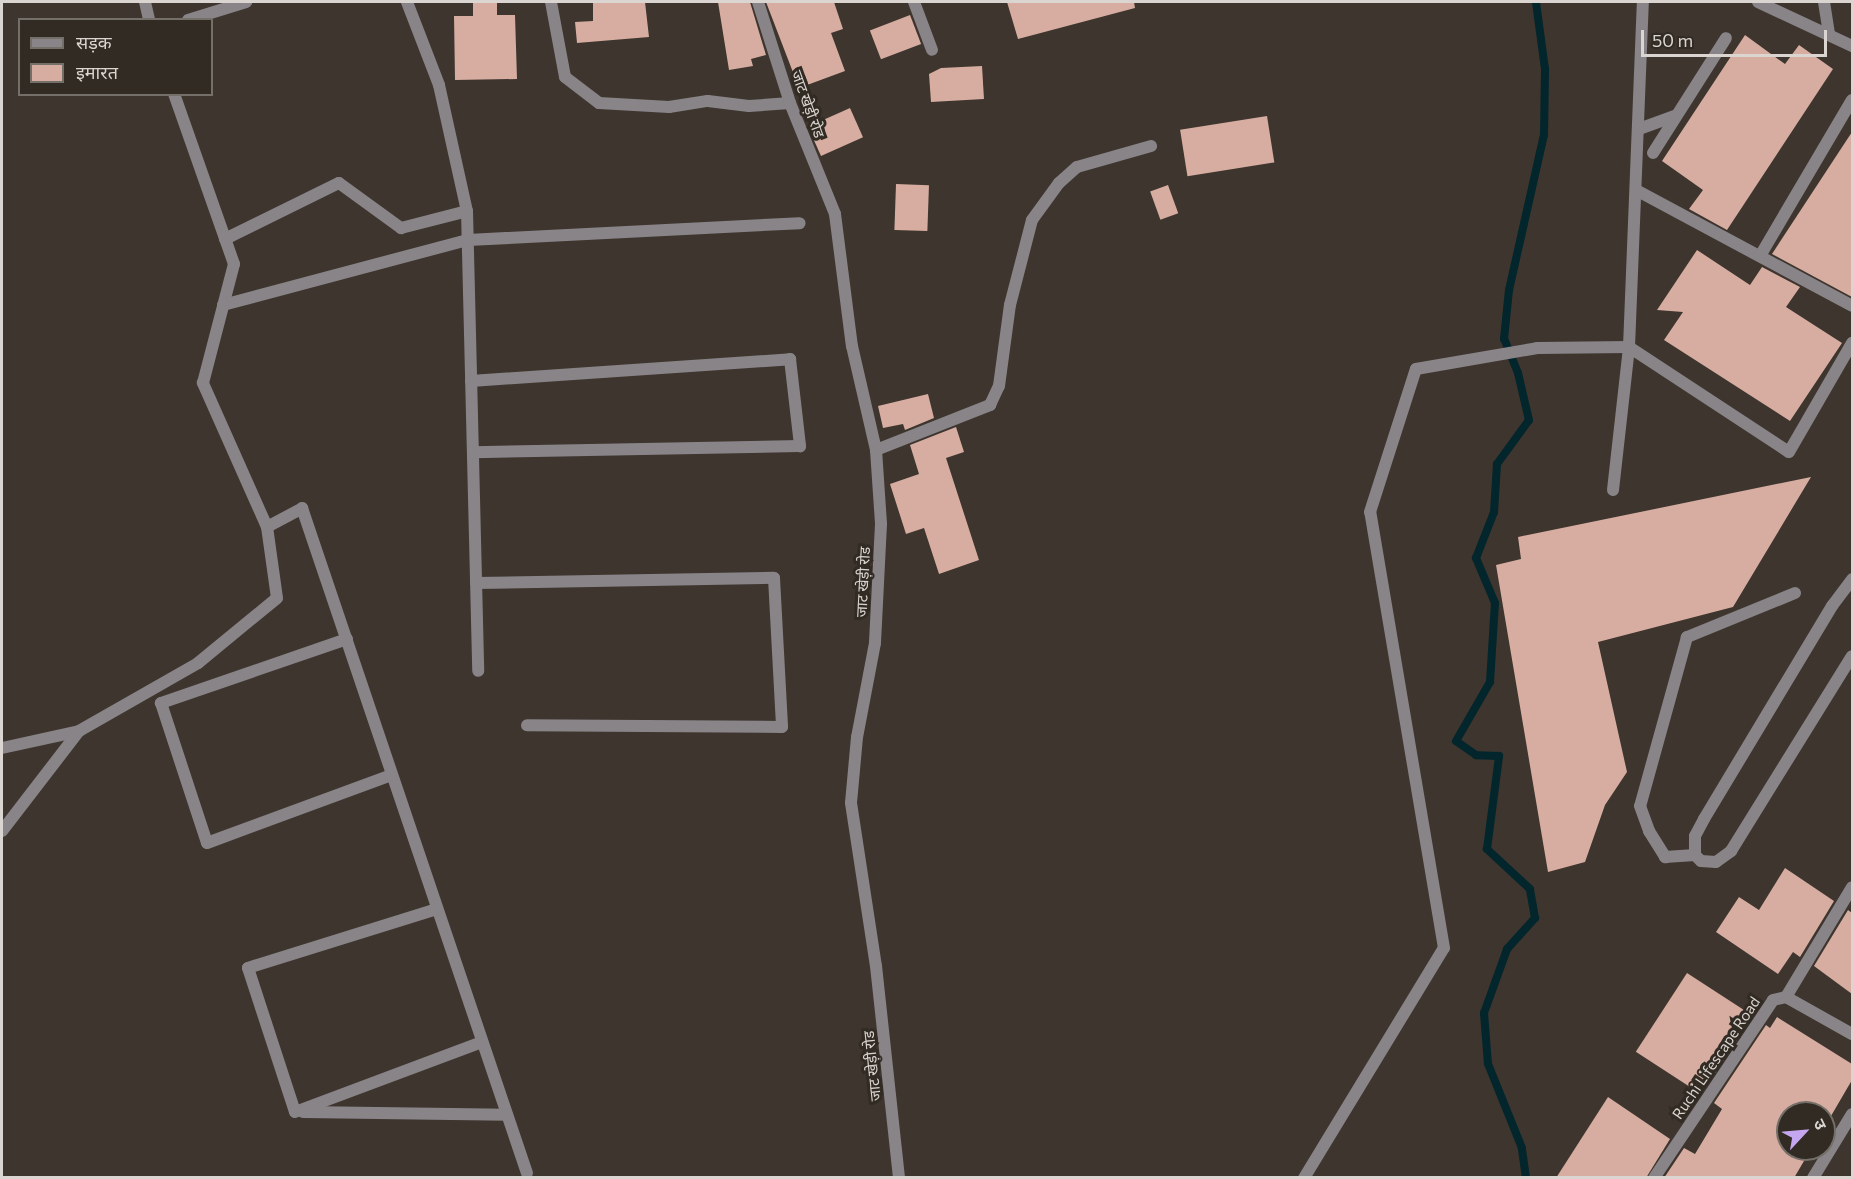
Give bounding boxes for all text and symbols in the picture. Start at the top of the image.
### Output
legend [18,18,213,96]
scale bar [1644,18,1830,56]
text: 50 m [1652,29,1693,51]
text: सड़क [76,31,112,53]
text: इमारत [76,61,118,83]
street label: जाट खेड़ी रोड [787,68,829,140]
street label: जाट खेड़ी रोड [852,546,874,618]
street label: Ruchi Lifescape Road [1668,993,1764,1123]
street label: जाट खेड़ी रोड [859,1030,885,1102]
north arrow [1776,1101,1836,1161]
text: उ [1810,1115,1831,1132]

